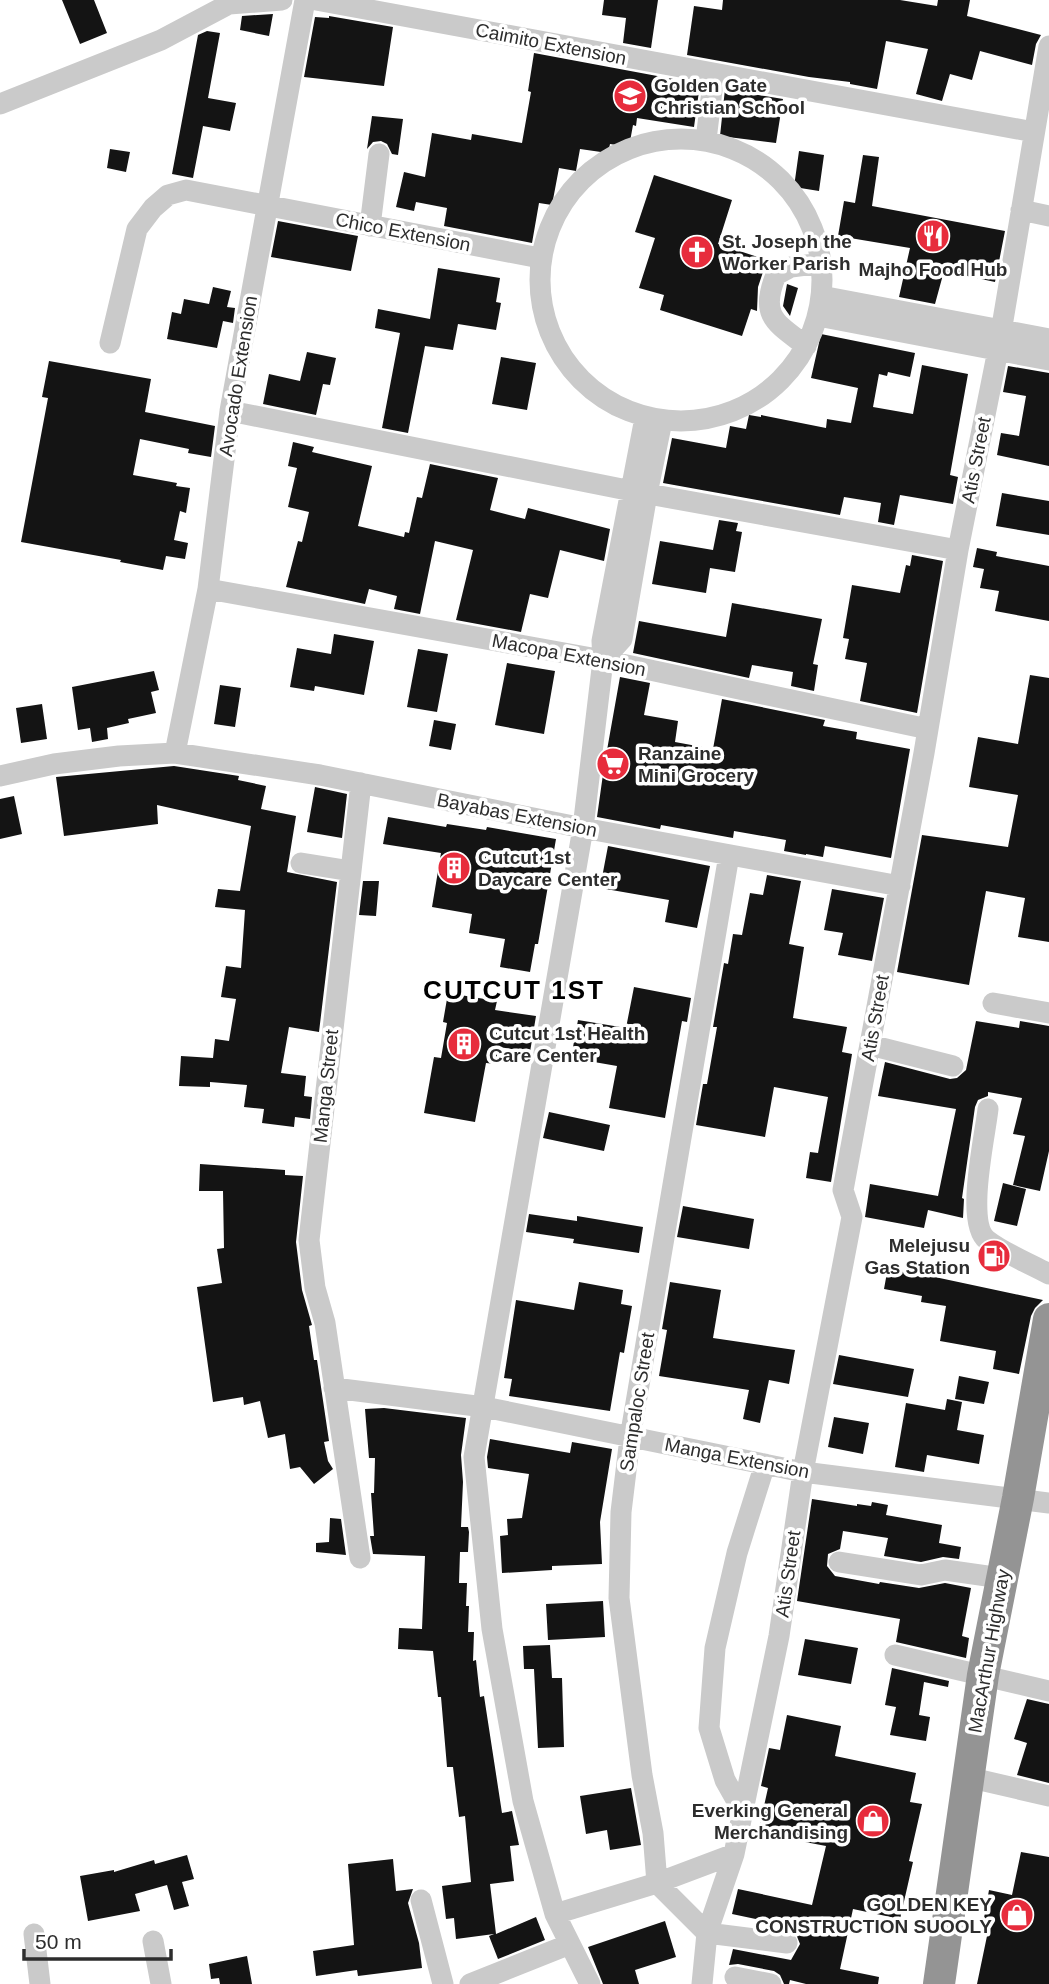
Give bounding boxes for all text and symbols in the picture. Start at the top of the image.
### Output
street label: Caimito Extension [474,19,628,69]
place label: Golden Gate Christian School [654,75,805,118]
school or university icon: Golden Gate Christian School [611,77,649,115]
street label: Chico Extension [334,209,472,255]
restaurant icon: Majho Food Hub [914,217,952,255]
place label: St. Joseph the Worker Parish [722,231,852,274]
church icon: St. Joseph the Worker Parish [678,233,716,271]
place label: Majho Food Hub [859,259,1007,280]
street label: Avocado Extension [215,294,261,458]
street label: Atis Street [957,414,995,505]
street label: Macopa Extension [490,630,648,680]
place label: Ranzaine Mini Grocery [638,743,755,786]
supermarket icon: Ranzaine Mini Grocery [594,745,632,783]
street label: Bayabas Extension [435,789,599,841]
place label: Cutcut 1st Daycare Center [478,847,618,890]
building icon: Cutcut 1st Daycare Center [435,849,473,887]
street label: Atis Street [857,972,893,1063]
district label: CUTCUT 1ST [423,975,605,1005]
place label: Cutcut 1st Health Care Center [489,1023,645,1066]
building icon: Cutcut 1st Health Care Center [445,1025,483,1063]
street label: Manga Street [310,1027,342,1144]
place label: Melejusu Gas Station [864,1235,970,1278]
fuel station icon: Melejusu Gas Station [975,1237,1013,1275]
street label: Sampaloc Street [616,1330,658,1473]
street label: Manga Extension [663,1434,811,1482]
street label: Atis Street [772,1528,805,1619]
street label: MacArthur Highway [964,1567,1014,1734]
place label: Everking General Merchandising [692,1800,848,1843]
shop icon: Everking General Merchandising [854,1802,892,1840]
place label: GOLDEN KEY CONSTRUCTION SUOOLY [755,1894,992,1937]
shop icon: GOLDEN KEY CONSTRUCTION SUOOLY [998,1896,1036,1934]
scale bar [24,1918,172,1962]
text: 50 m [35,1930,82,1953]

